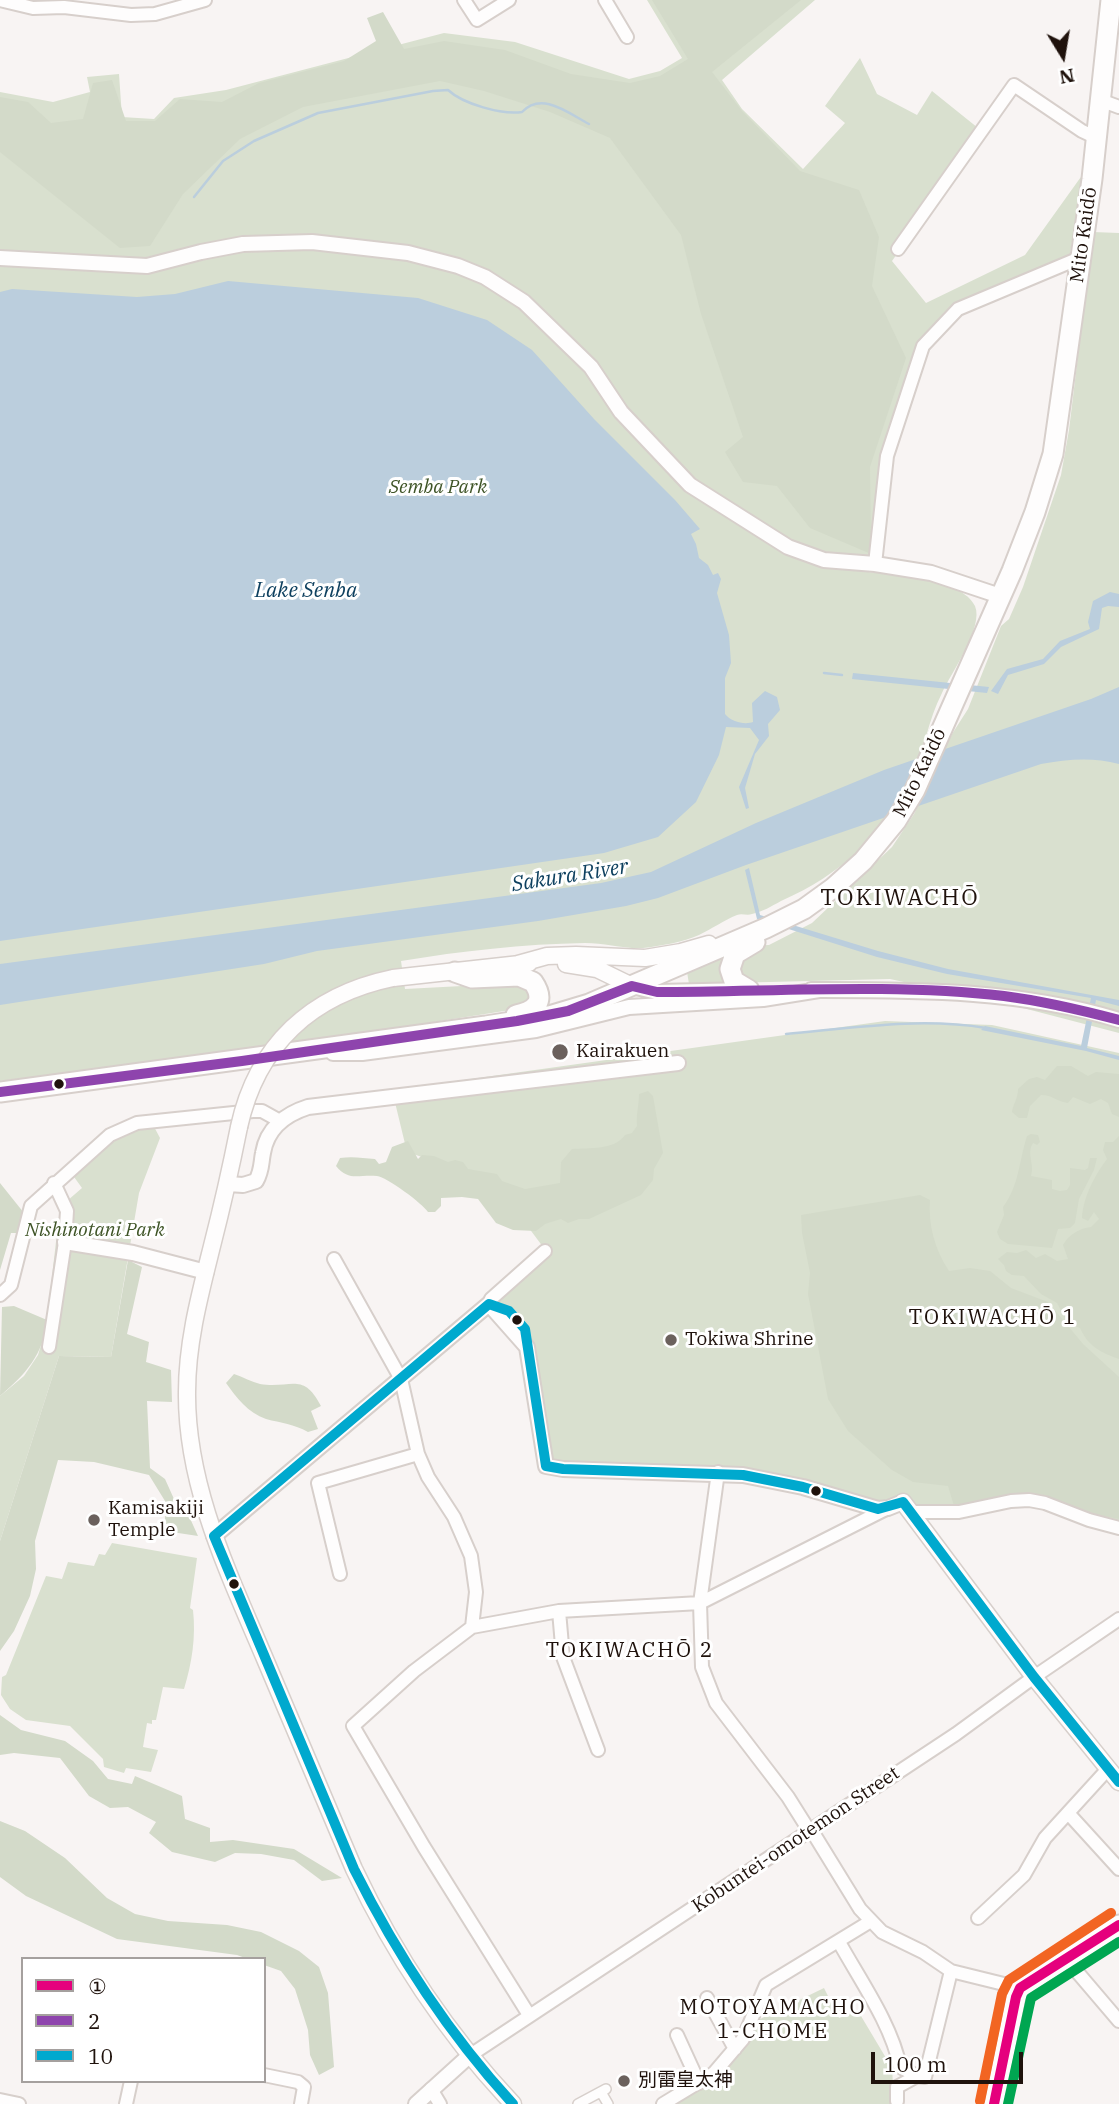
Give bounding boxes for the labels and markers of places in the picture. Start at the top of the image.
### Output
place label: Kairakuen [576,1041,669,1063]
marker: Kairakuen [550,1042,570,1062]
unlabelled marker [52,1077,66,1091]
unlabelled marker [510,1313,524,1327]
place label: Tokiwa Shrine [685,1329,813,1351]
marker: Tokiwa Shrine [663,1332,679,1348]
unlabelled marker [809,1484,823,1498]
place label: Kamisakiji Temple [108,1498,204,1542]
marker: Kamisakiji Temple [86,1512,102,1528]
unlabelled marker [227,1577,241,1591]
place label: 別雷皇太神 [638,2070,733,2092]
marker: 別雷皇太神 [616,2073,632,2089]

